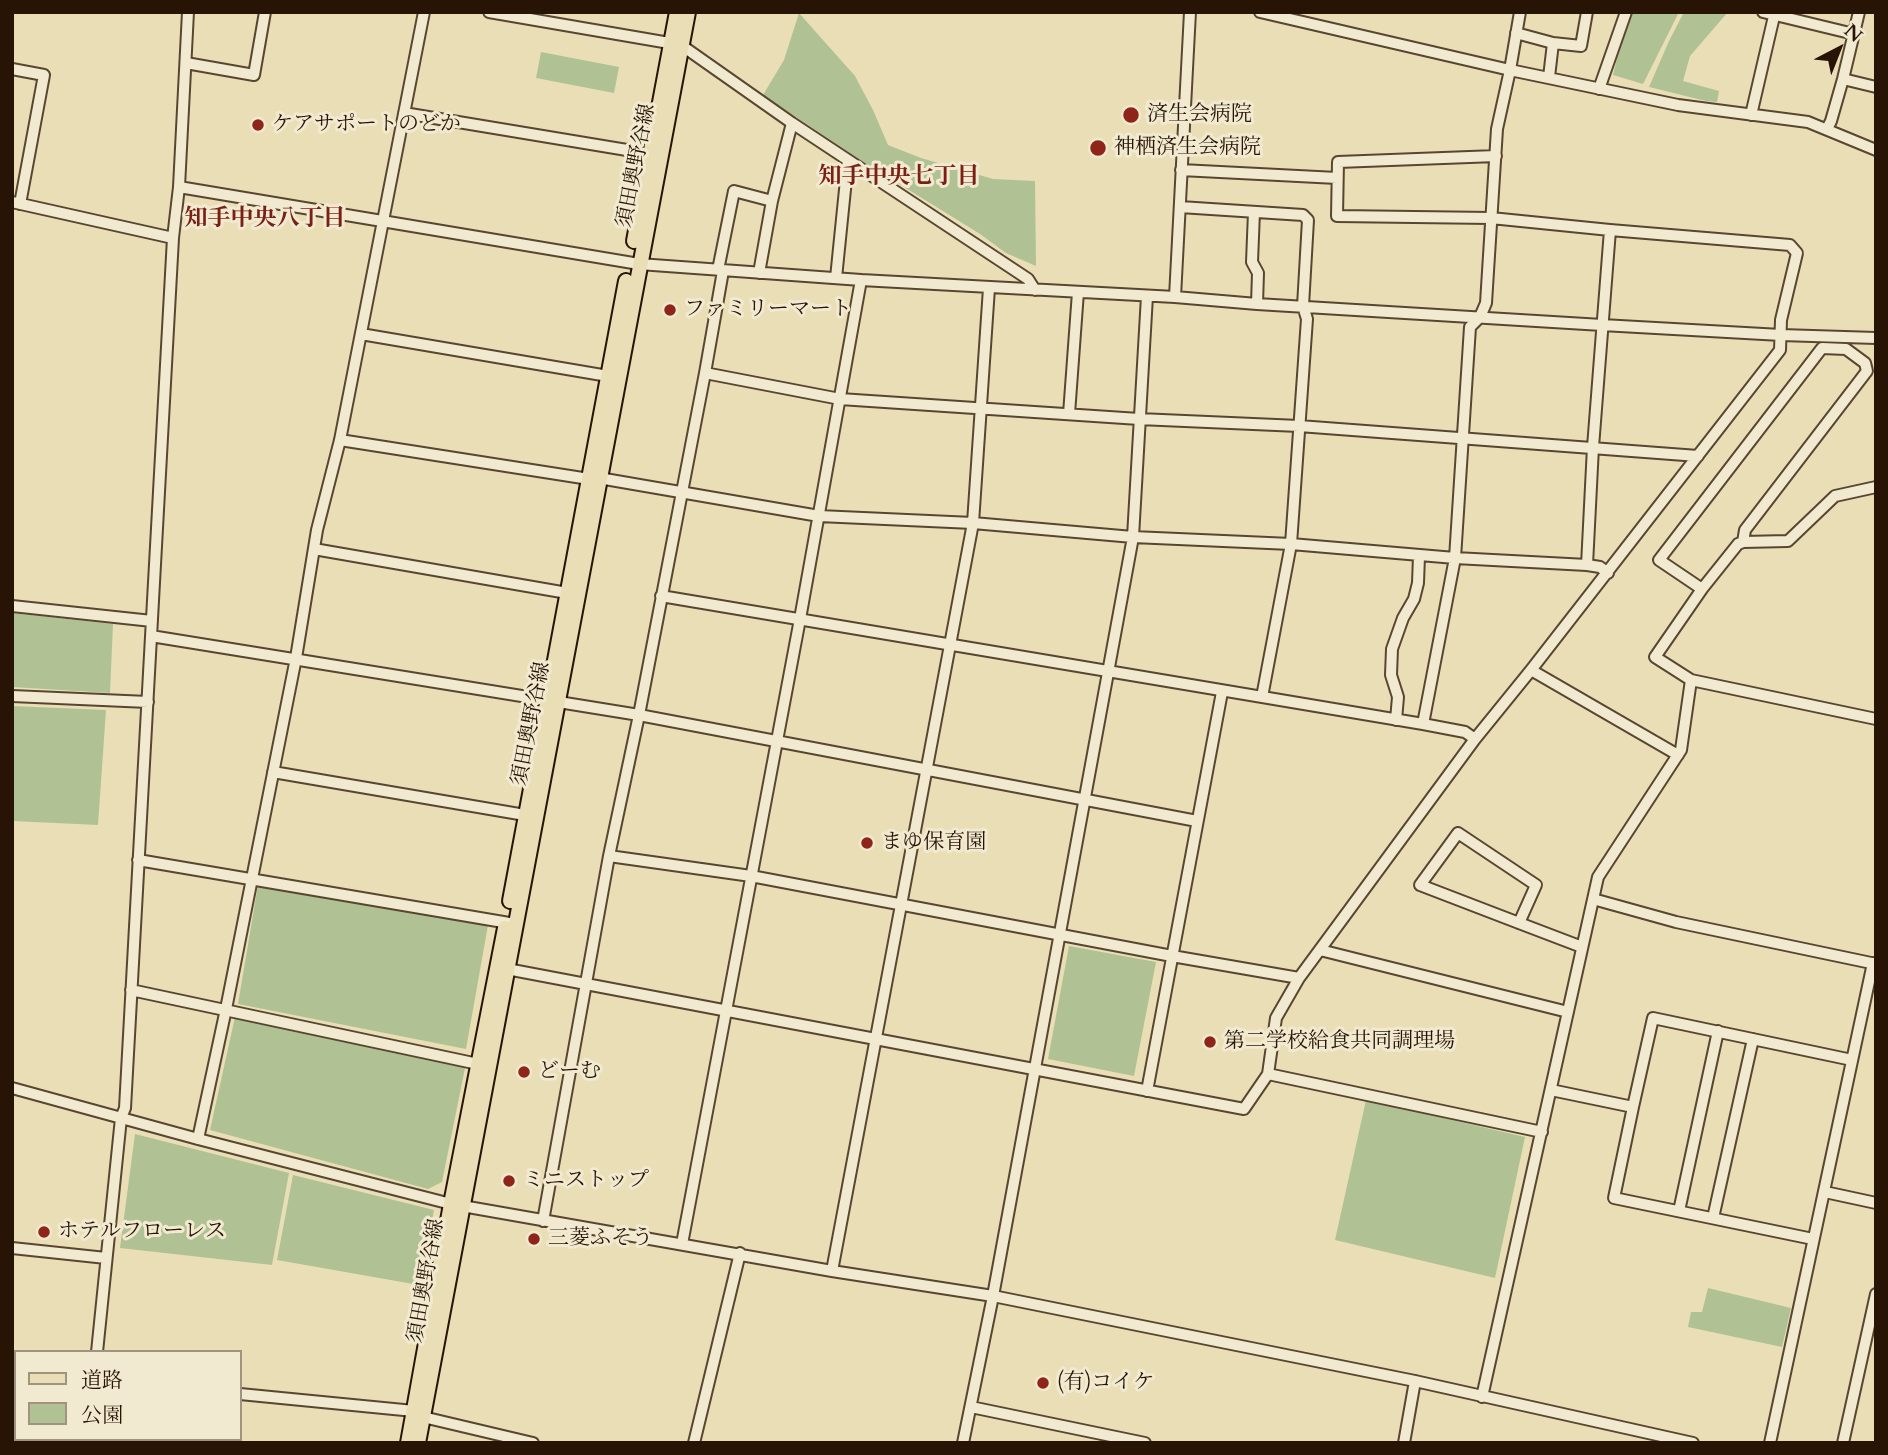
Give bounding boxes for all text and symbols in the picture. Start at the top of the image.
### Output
north arrow [1804,14,1874,84]
text: N [1838,18,1868,49]
street label: 須田奥野谷線 [613,102,661,230]
place label: 済生会病院 [1147,102,1252,128]
marker: 済生会病院 [1121,105,1141,125]
place label: ケアサポートのどか [272,112,461,138]
marker: ケアサポートのどか [250,117,266,133]
place label: 神栖済生会病院 [1114,135,1261,161]
marker: 神栖済生会病院 [1088,138,1108,158]
district label: 知手中央七丁目 [819,164,979,192]
district label: 知手中央八丁目 [185,206,345,234]
place label: ファミリーマート [684,297,852,323]
marker: ファミリーマート [662,302,678,318]
street label: 須田奥野谷線 [508,660,556,788]
place label: まゆ保育園 [881,830,986,856]
marker: まゆ保育園 [859,835,875,851]
place label: 第二学校給食共同調理場 [1224,1029,1455,1055]
marker: 第二学校給食共同調理場 [1202,1034,1218,1050]
place label: どーむ [538,1059,601,1085]
marker: どーむ [516,1064,532,1080]
place label: ミニストップ [523,1168,649,1194]
marker: ミニストップ [501,1173,517,1189]
street label: 須田奥野谷線 [404,1217,450,1345]
place label: ホテルフローレス [58,1219,226,1245]
marker: ホテルフローレス [36,1224,52,1240]
place label: 三菱ふそう [548,1226,653,1252]
marker: 三菱ふそう [526,1231,542,1247]
legend [14,1350,242,1441]
text: 道路 [81,1366,123,1395]
place label: (有)コイケ [1057,1370,1154,1396]
marker: (有)コイケ [1035,1375,1051,1391]
text: 公園 [81,1401,123,1430]

